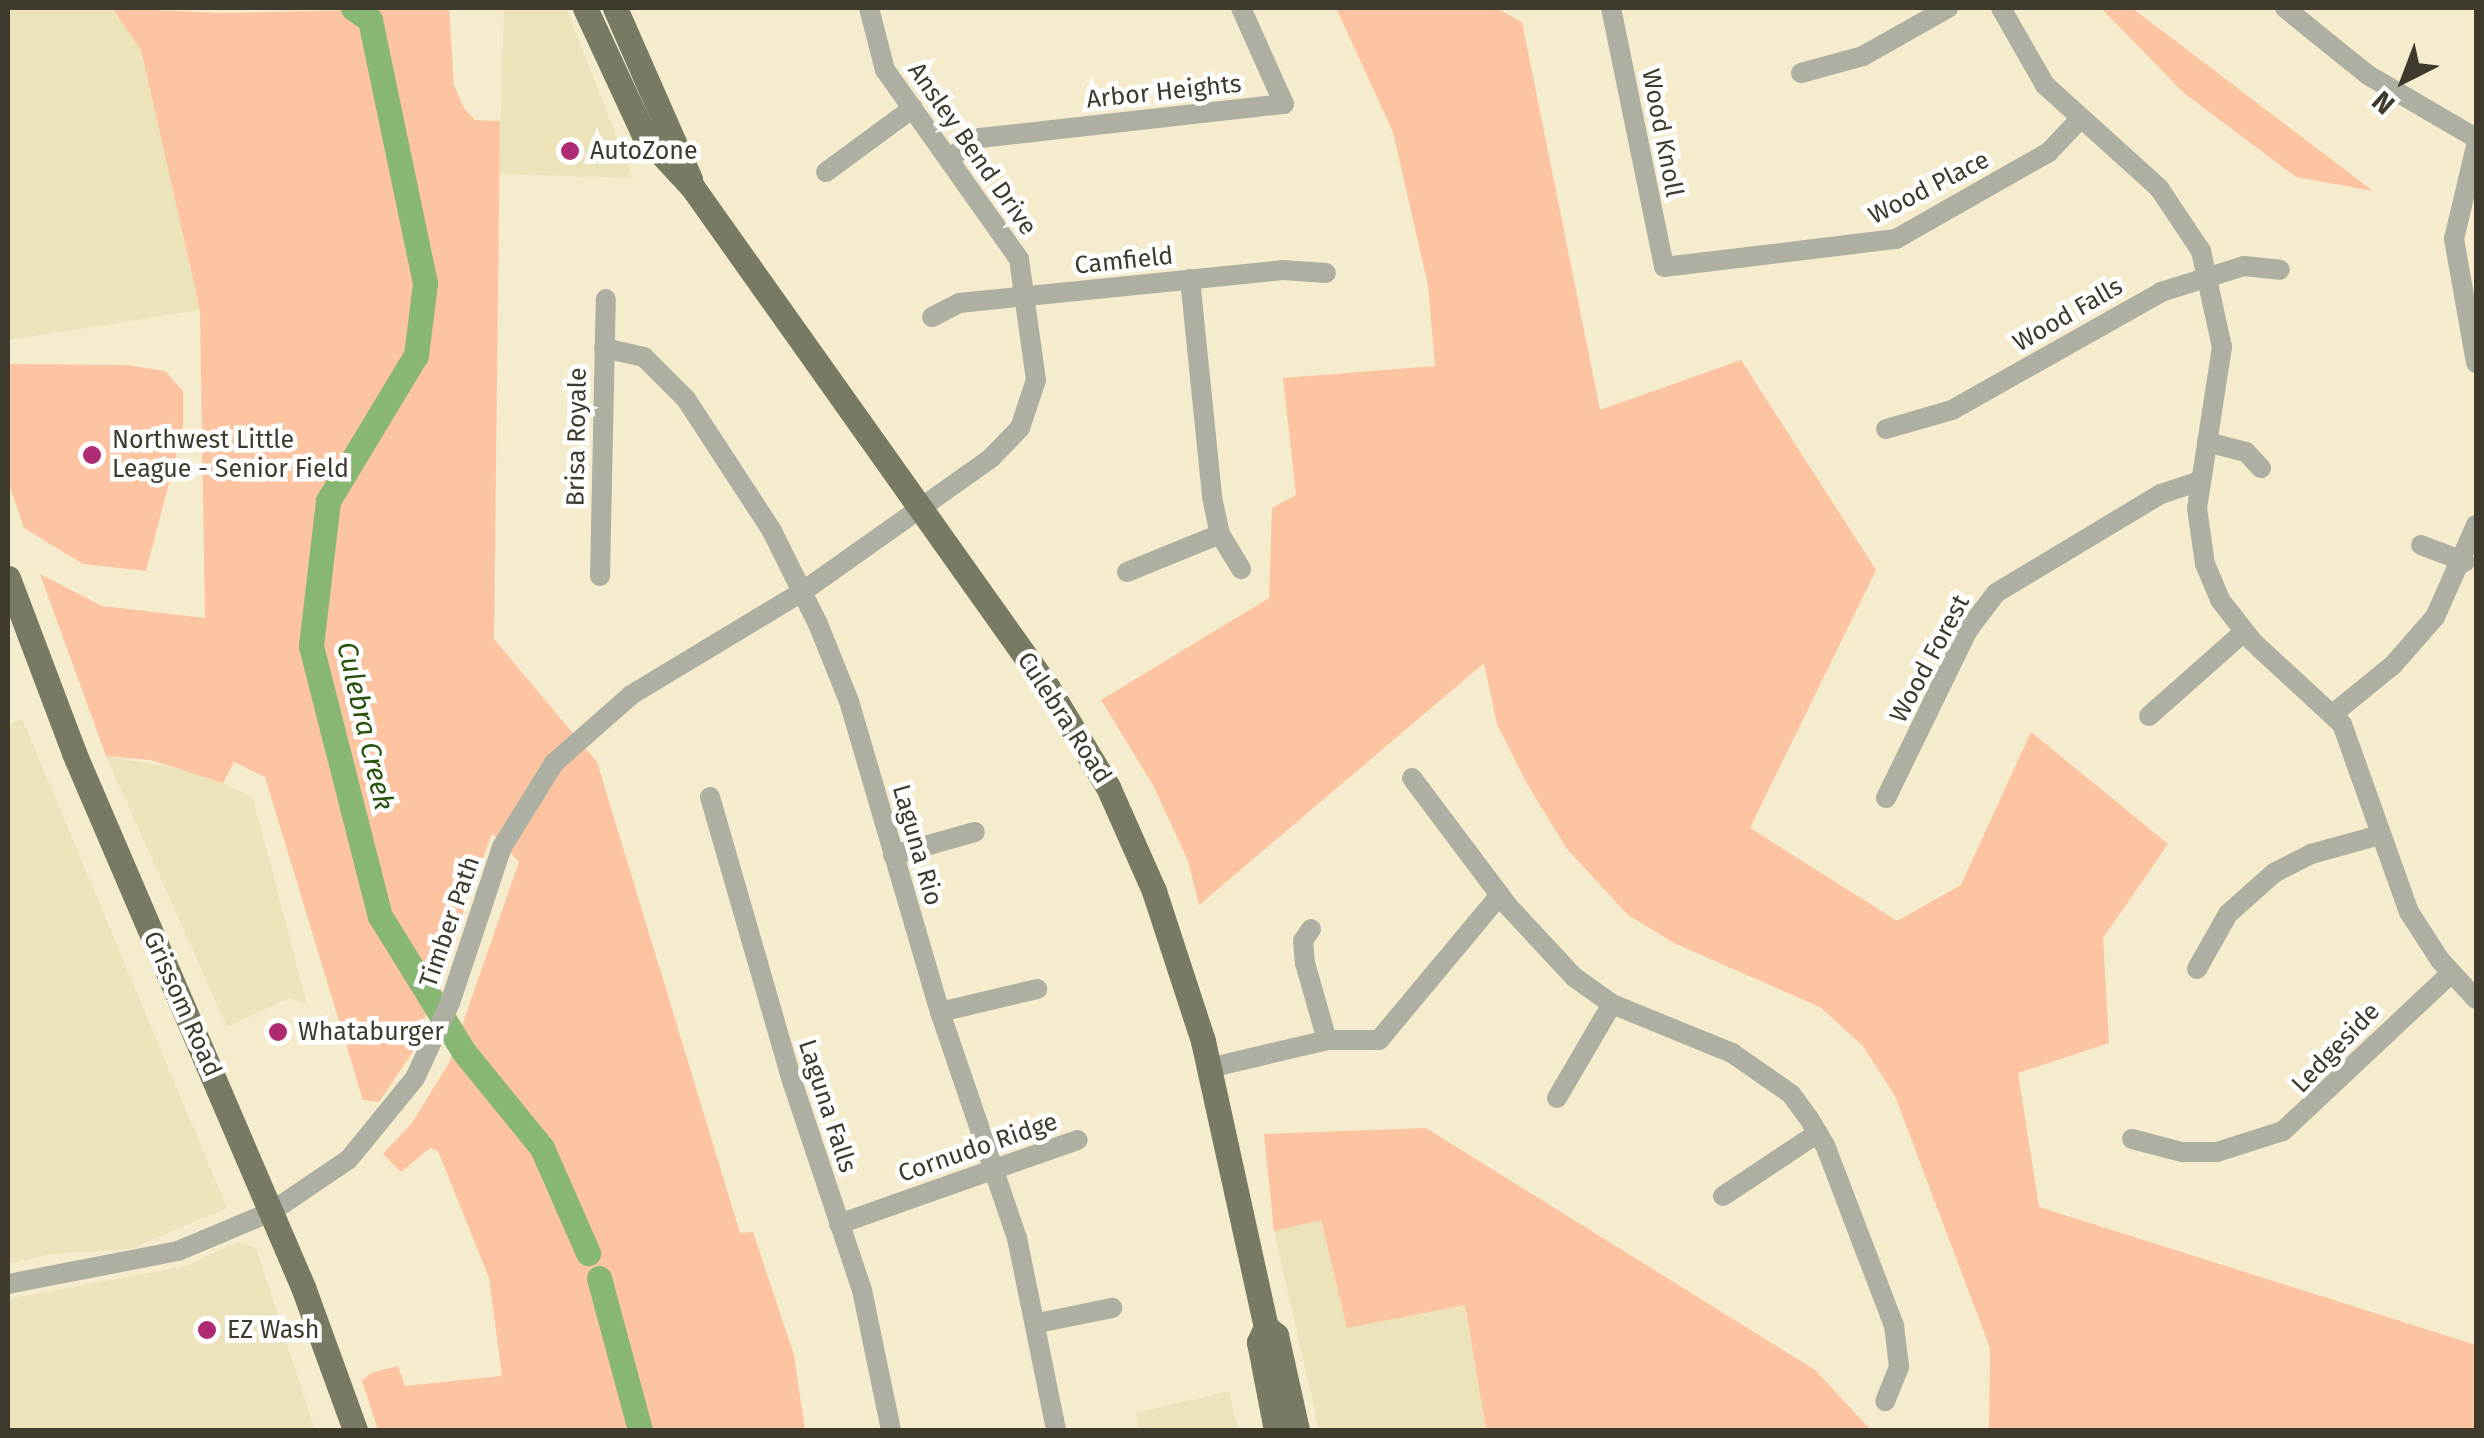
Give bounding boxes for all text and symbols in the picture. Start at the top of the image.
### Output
north arrow [2354,30,2454,130]
street label: Ansley Bend Drive [901,57,1043,241]
street label: Wood Knoll [1635,66,1689,200]
street label: Arbor Heights [1085,69,1243,115]
text: N [2366,84,2402,121]
place label: AutoZone [590,136,697,166]
marker: AutoZone [559,140,581,162]
street label: Wood Place [1864,145,1994,231]
street label: Camfield [1073,241,1175,281]
street label: Wood Falls [2008,272,2128,358]
street label: Brisa Royale [561,367,593,507]
place label: Northwest Little League - Senior Field [112,426,349,485]
marker: Northwest Little League - Senior Field [81,444,103,466]
street label: Wood Forest [1884,590,1976,728]
water label: Culebra Creek [329,639,401,813]
street label: Culebra Road [1010,647,1118,789]
street label: Laguna Rio [885,781,949,909]
street label: Timber Path [414,853,486,991]
street label: Grissom Road [137,927,227,1081]
street label: Ledgeside [2286,997,2386,1099]
place label: Whataburger [298,1017,444,1047]
marker: Whataburger [267,1021,289,1043]
street label: Laguna Falls [791,1036,863,1176]
street label: Cornudo Ridge [894,1107,1062,1189]
place label: EZ Wash [227,1315,319,1345]
marker: EZ Wash [196,1319,218,1341]

